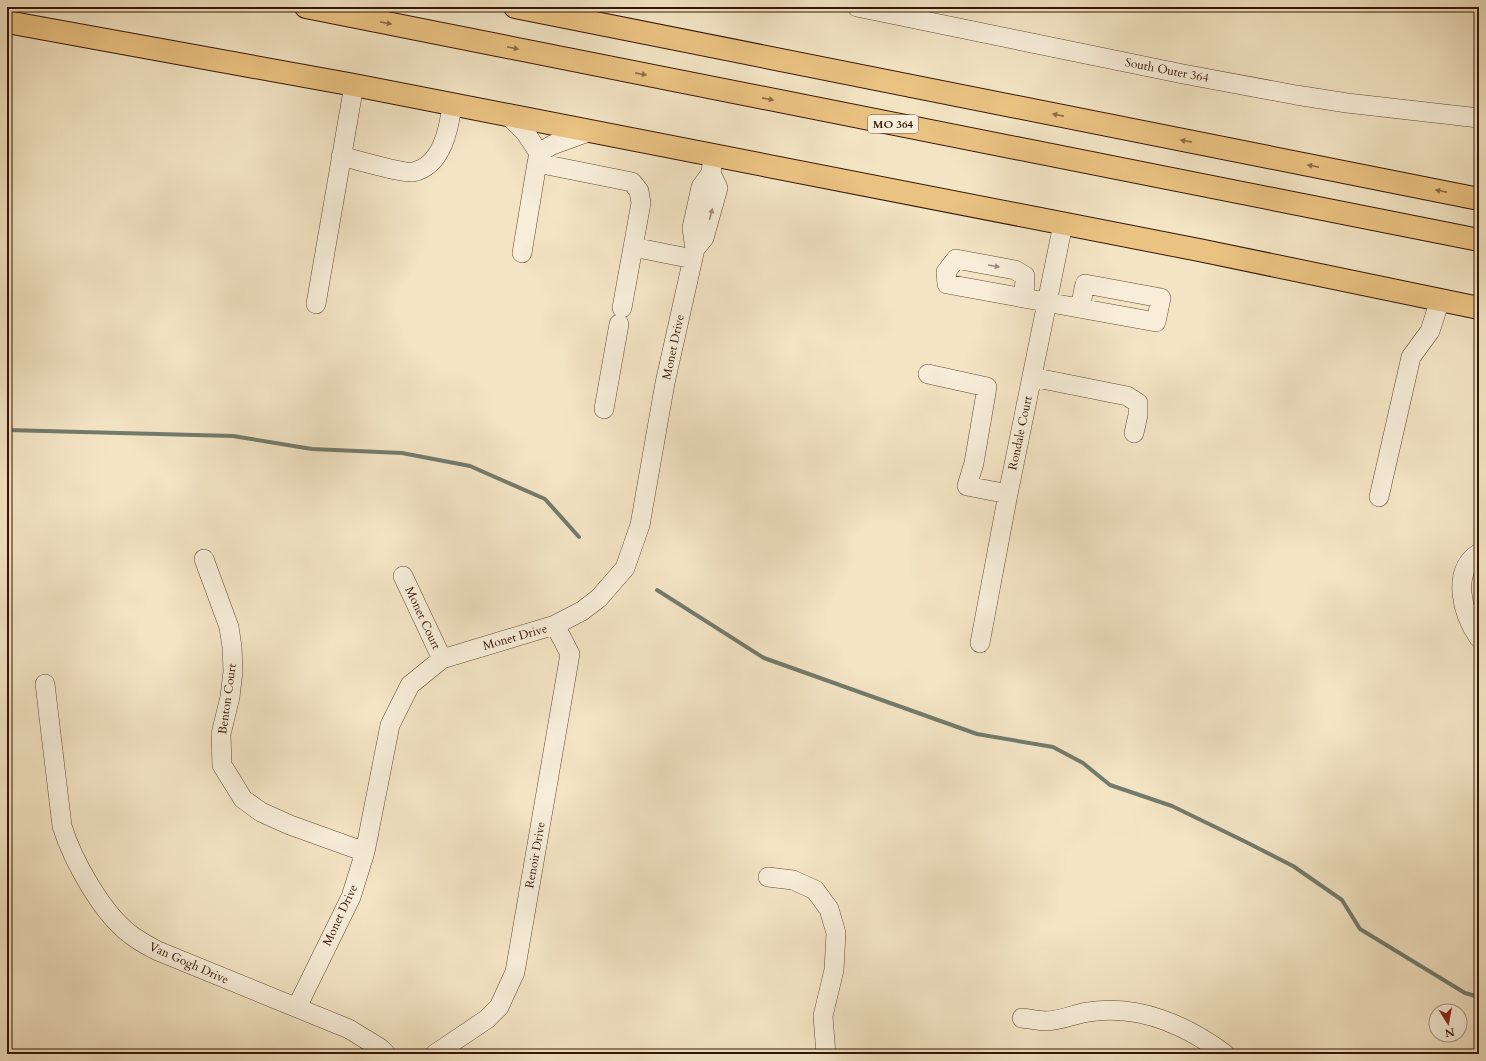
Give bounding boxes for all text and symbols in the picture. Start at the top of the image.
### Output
one-way arrow [380,20,392,26]
one-way arrow [507,45,519,51]
street label: South Outer 364 [1124,54,1210,86]
one-way arrow [634,71,647,77]
one-way arrow [762,96,774,102]
one-way arrow [1052,112,1064,118]
road number: MO 364 [868,115,918,133]
one-way arrow [1180,137,1192,143]
one-way arrow [1307,163,1319,169]
one-way arrow [1435,188,1447,194]
one-way arrow [708,207,714,219]
one-way arrow [988,263,1000,269]
street label: Monet Drive [658,313,688,381]
street label: Rondale Court [1004,394,1036,472]
street label: Monet Court [401,584,445,652]
street label: Monet Drive [481,620,549,654]
street label: Benton Court [214,662,240,735]
street label: Renoir Drive [521,821,549,889]
street label: Monet Drive [319,882,361,948]
street label: Van Gogh Drive [147,938,231,988]
north arrow [1428,1003,1468,1043]
text: N [1443,1024,1456,1041]

